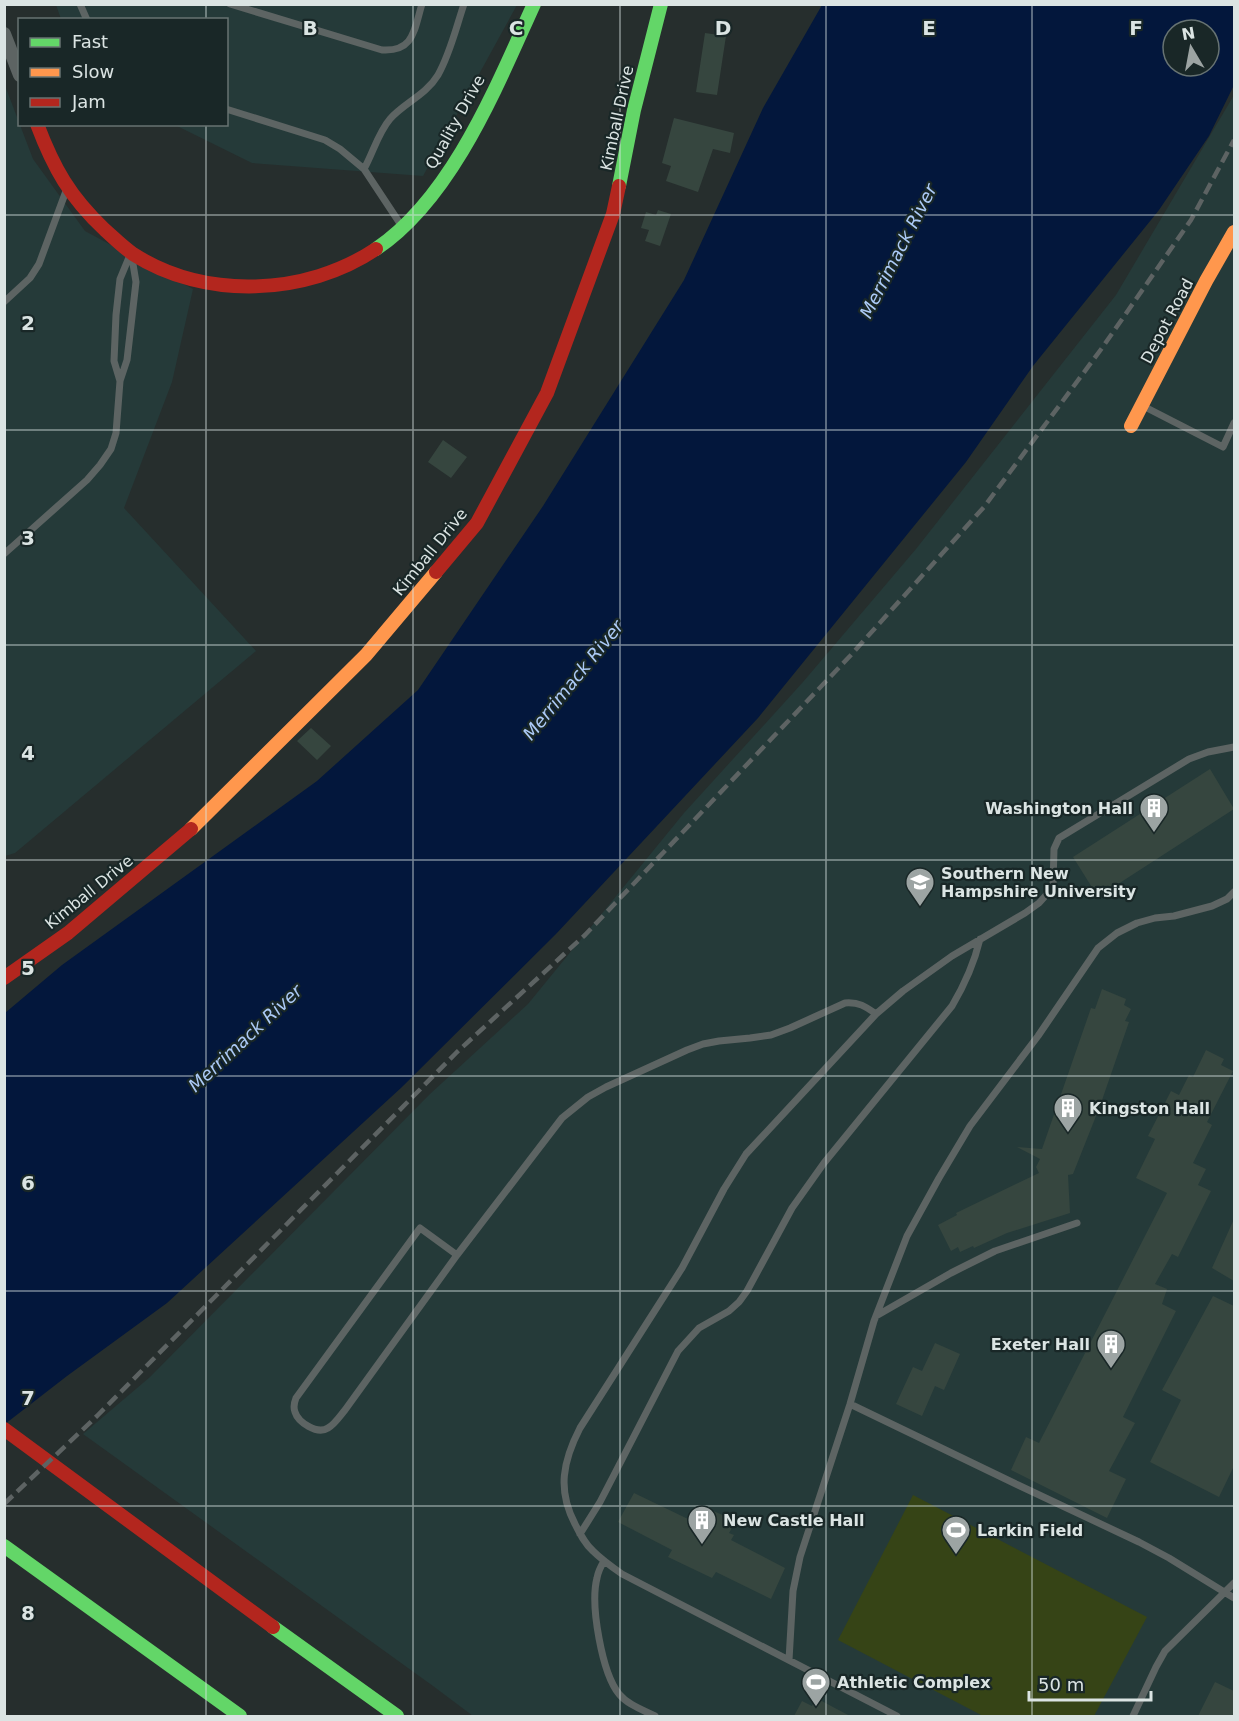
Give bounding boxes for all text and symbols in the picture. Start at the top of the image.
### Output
text: B [302,16,318,40]
text: C [509,16,523,40]
text: D [715,16,731,40]
text: E [922,16,936,40]
text: F [1129,16,1143,40]
legend [18,18,228,126]
north arrow [1161,18,1221,78]
text: N [1180,23,1197,44]
text: Fast [72,31,108,52]
text: Slow [72,61,114,82]
street label: Kimball Drive [597,64,637,172]
street label: Quality Drive [421,72,489,172]
text: Jam [71,91,106,112]
water label: Merrimack River [855,179,942,322]
street label: Depot Road [1137,275,1197,367]
text: 2 [21,311,35,335]
street label: Kimball Drive [389,504,471,600]
text: 3 [21,526,35,550]
water label: Merrimack River [518,615,629,744]
text: 4 [21,741,35,765]
building icon: Washington Hall [1138,792,1170,834]
place label: Washington Hall [985,799,1133,818]
street label: Kimball Drive [41,851,137,933]
place label: Southern New Hampshire University [941,864,1137,901]
school or university icon: Southern New Hampshire University [904,866,936,908]
text: 5 [21,956,35,980]
water label: Merrimack River [184,979,307,1096]
building icon: Kingston Hall [1052,1092,1084,1134]
place label: Kingston Hall [1089,1099,1210,1118]
text: 6 [21,1171,35,1195]
building icon: Exeter Hall [1095,1328,1127,1370]
place label: Exeter Hall [991,1335,1090,1354]
text: 7 [21,1386,35,1410]
building icon: New Castle Hall [686,1504,718,1546]
place label: New Castle Hall [723,1511,864,1530]
sports icon: Larkin Field [940,1514,972,1556]
place label: Larkin Field [977,1521,1083,1540]
text: 8 [21,1601,35,1625]
scale bar [1029,1664,1150,1702]
sports icon: Athletic Complex [800,1666,832,1708]
place label: Athletic Complex [837,1673,991,1692]
text: 50 m [1038,1674,1084,1695]

